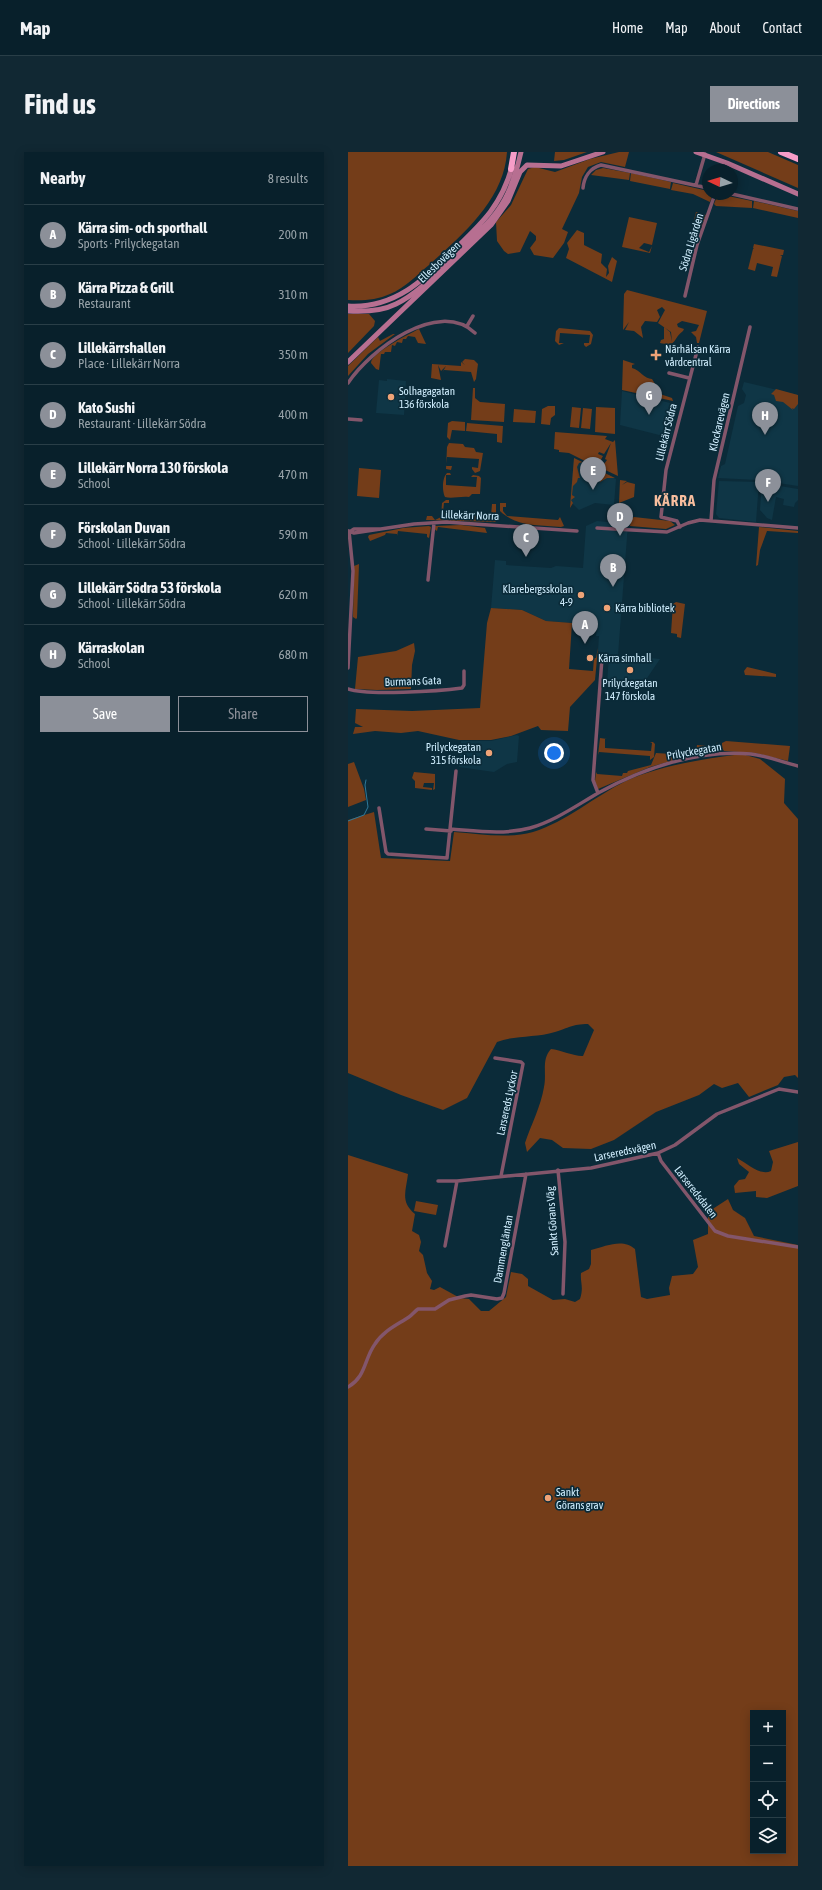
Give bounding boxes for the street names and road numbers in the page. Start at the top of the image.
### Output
street label: Södra Ligården [677,212,705,272]
street label: Ellesbovägen [415,239,463,285]
street label: Klockarevägen [706,391,732,453]
street label: Lillekärr Södra [653,402,679,462]
street label: Lillekärr Norra [441,508,499,522]
street label: Burmans Gata [384,674,442,688]
street label: Prilyckegatan [666,740,722,762]
street label: Larsereds Lyckor [494,1069,520,1136]
street label: Larseredsvägen [593,1139,657,1163]
street label: Larseredsdalen [672,1164,720,1220]
street label: Sankt Görans Väg [544,1186,560,1256]
street label: Dammengläntan [491,1214,515,1284]

